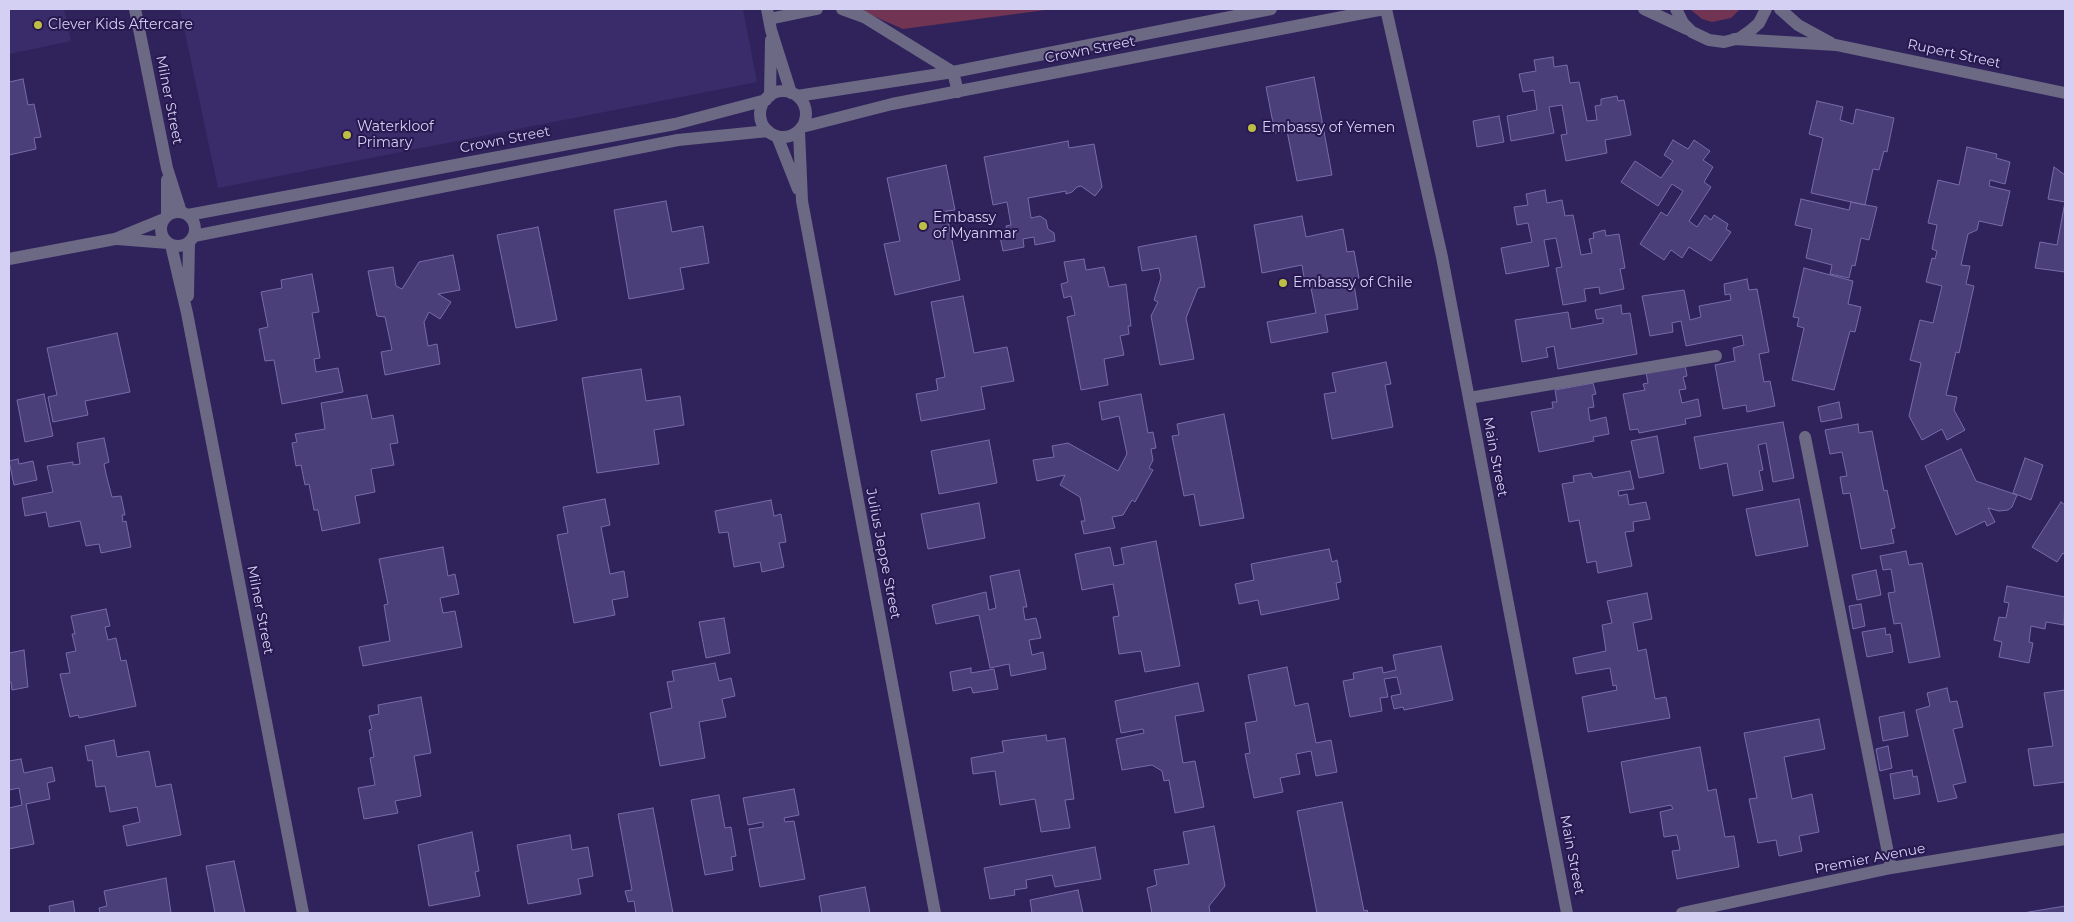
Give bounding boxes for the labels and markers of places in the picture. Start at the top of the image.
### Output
place label: Clever Kids Aftercare [48,17,193,33]
marker: Clever Kids Aftercare [32,19,44,31]
place label: Waterkloof Primary [357,119,434,152]
place label: Embassy of Yemen [1262,120,1395,136]
marker: Embassy of Yemen [1246,122,1258,134]
marker: Waterkloof Primary [341,129,353,141]
place label: Embassy of Myanmar [933,210,1017,242]
marker: Embassy of Myanmar [917,220,929,232]
place label: Embassy of Chile [1293,275,1412,291]
marker: Embassy of Chile [1277,277,1289,289]

